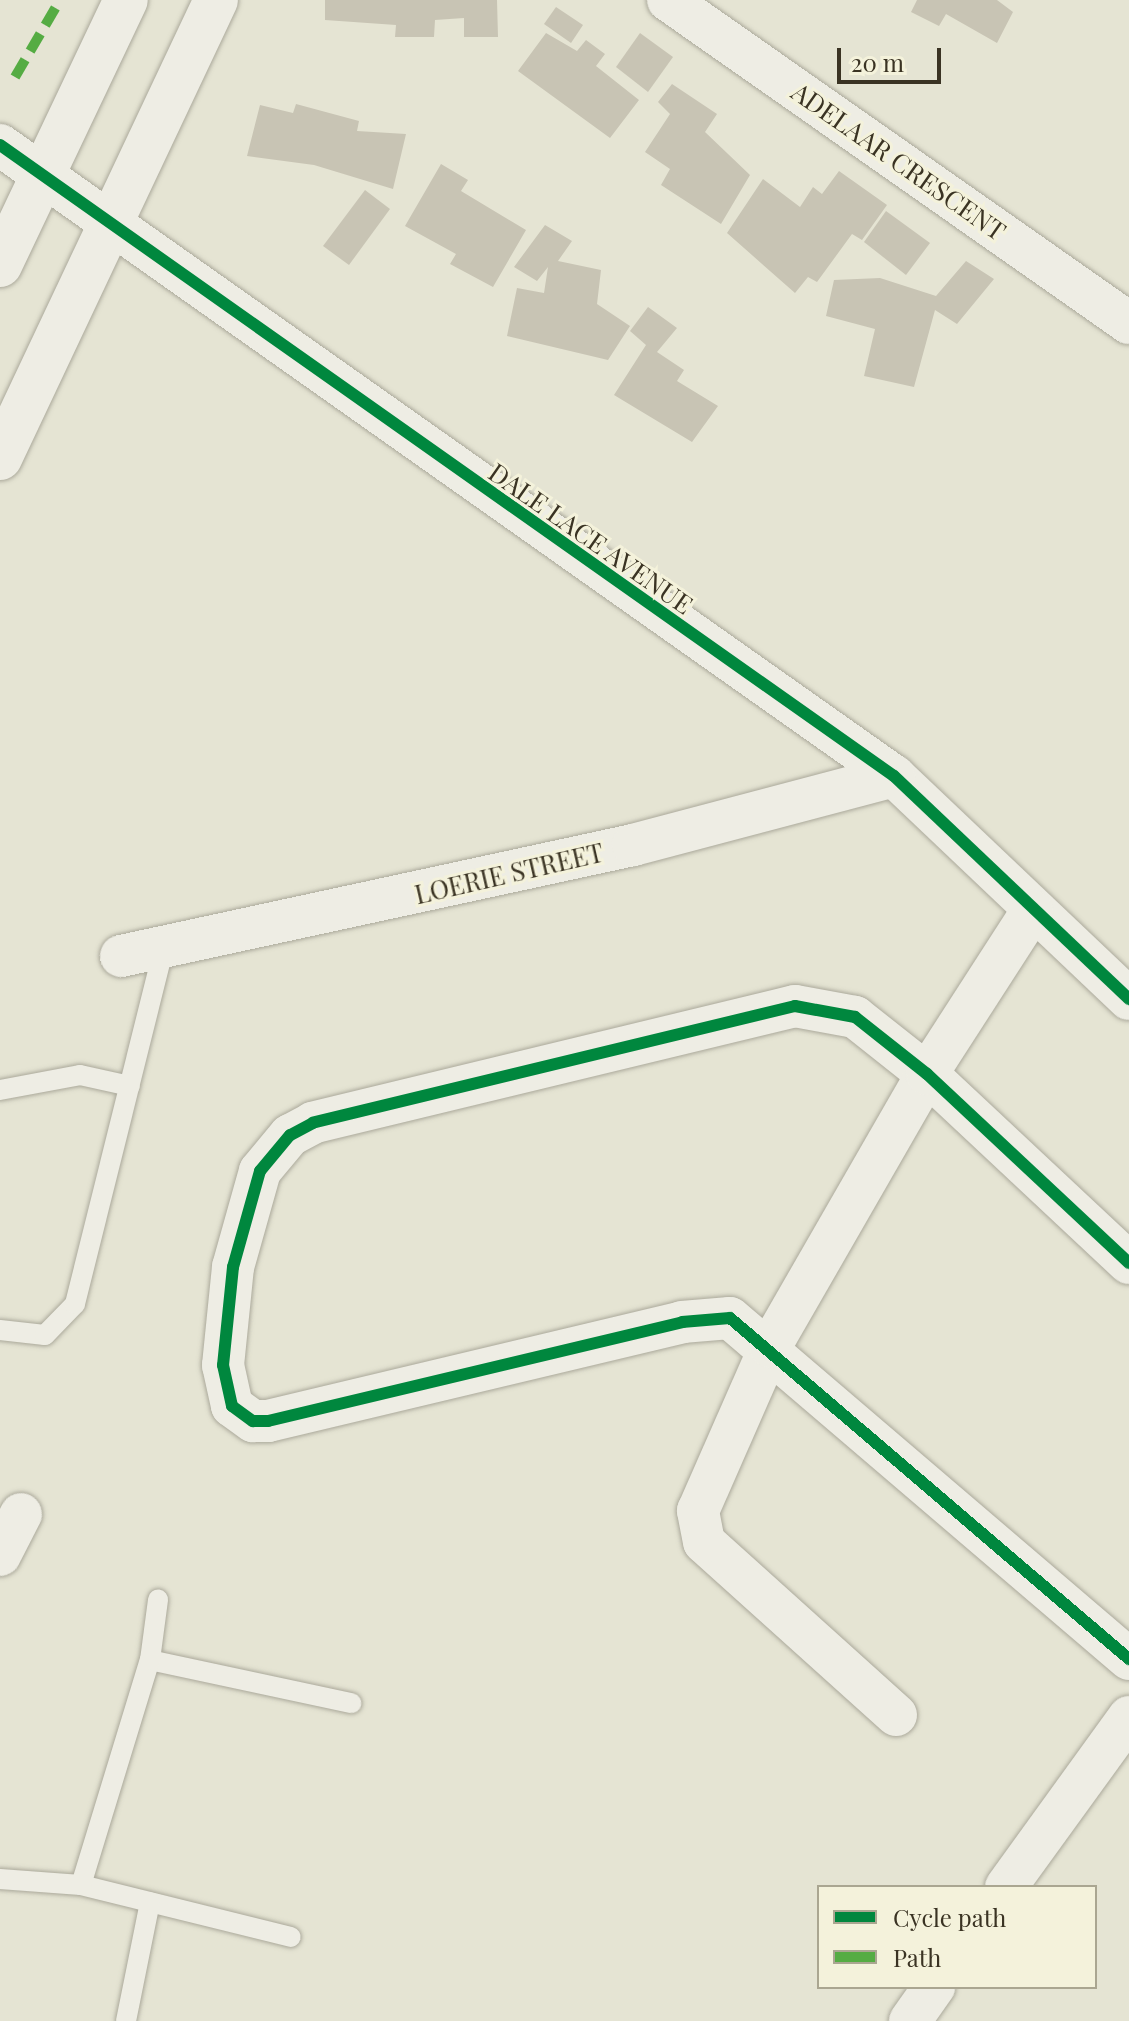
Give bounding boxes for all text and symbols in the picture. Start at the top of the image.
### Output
scale bar [841,32,945,82]
text: 20 m [851,46,904,78]
street label: ADELAAR CRESCENT [786,75,1012,247]
street label: DALE LACE AVENUE [483,456,699,620]
street label: LOERIE STREET [411,836,607,910]
legend [817,1885,1097,1989]
text: Cycle path [893,1901,1006,1933]
text: Path [893,1941,941,1973]

